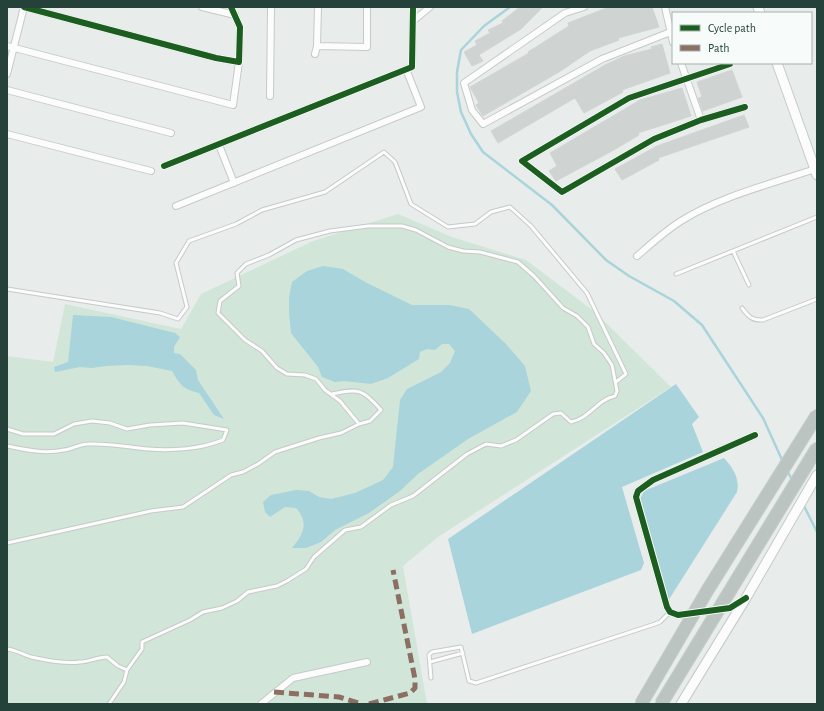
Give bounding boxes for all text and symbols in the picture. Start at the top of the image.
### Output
legend [672,12,812,64]
text: Cycle path [708,22,756,35]
text: Path [708,42,730,54]

